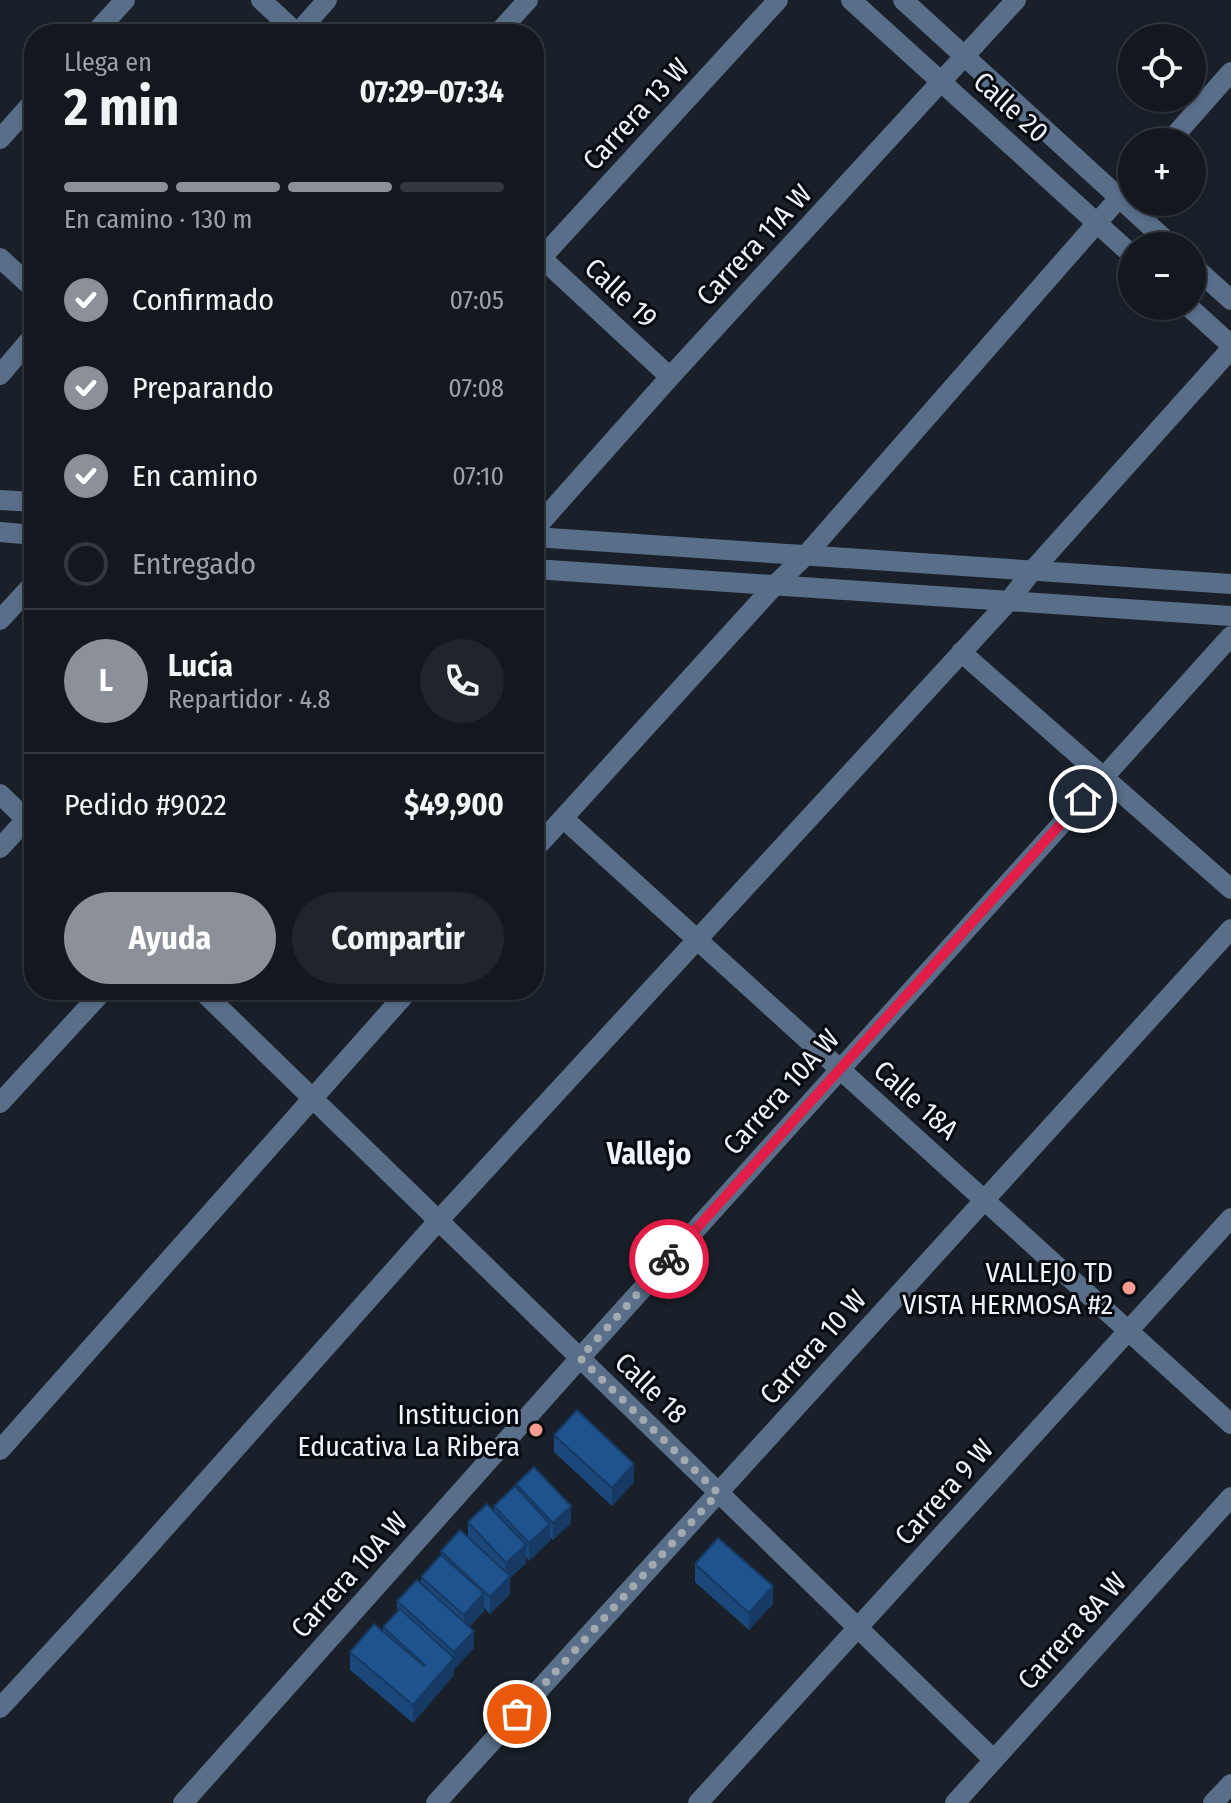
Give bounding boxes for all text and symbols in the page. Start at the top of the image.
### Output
map controls [1118,24,1206,320]
button: locate [1118,24,1206,112]
text: Llega en [64,47,152,78]
street label: Carrera 13 W [576,51,696,177]
street label: Calle 20 [967,65,1055,149]
text: 07:29–07:34 [359,74,504,110]
text: 2 min [64,76,179,139]
button: + [1118,128,1206,216]
street label: Carrera 11A W [690,178,818,312]
text: En camino · 130 m [64,204,253,235]
button: − [1118,232,1206,320]
street label: Calle 19 [578,251,664,335]
icon: check [64,278,108,322]
text: Confirmado [132,282,274,318]
text: 07:05 [449,285,504,316]
icon: check [64,366,108,410]
text: Preparando [132,370,274,406]
text: 07:08 [448,373,504,404]
icon: check [64,454,108,498]
text: En camino [132,458,258,494]
text: 07:10 [452,461,504,492]
text: Entregado [132,546,256,582]
button: phone [420,639,504,723]
text: Lucía [168,648,233,684]
text: L [99,663,113,699]
text: Repartidor · 4.8 [168,684,331,715]
pin [1049,765,1117,833]
icon: home [1061,777,1105,821]
text: Pedido #9022 [64,787,227,823]
text: $49,900 [404,787,504,823]
button: Ayuda [64,892,276,984]
button: Compartir [292,892,504,984]
street label: Carrera 10A W [716,1023,846,1161]
street label: Calle 18A [867,1054,965,1147]
district label: Vallejo [606,1136,691,1172]
courier [629,1219,709,1299]
icon: bike [647,1237,691,1281]
place label: VALLEJO TD VISTA HERMOSA #2 [902,1256,1113,1321]
marker: VALLEJO TD VISTA HERMOSA #2 [1120,1279,1138,1297]
street label: Carrera 10 W [753,1283,873,1411]
street label: Calle 18 [608,1346,694,1430]
place label: Institucion Educativa La Ribera [298,1398,520,1463]
marker: Institucion Educativa La Ribera [527,1421,545,1439]
street label: Carrera 9 W [888,1432,1000,1552]
street label: Carrera 10A W [284,1506,414,1644]
street label: Carrera 8A W [1011,1566,1133,1696]
pin [483,1680,551,1748]
icon: bag [495,1692,539,1736]

